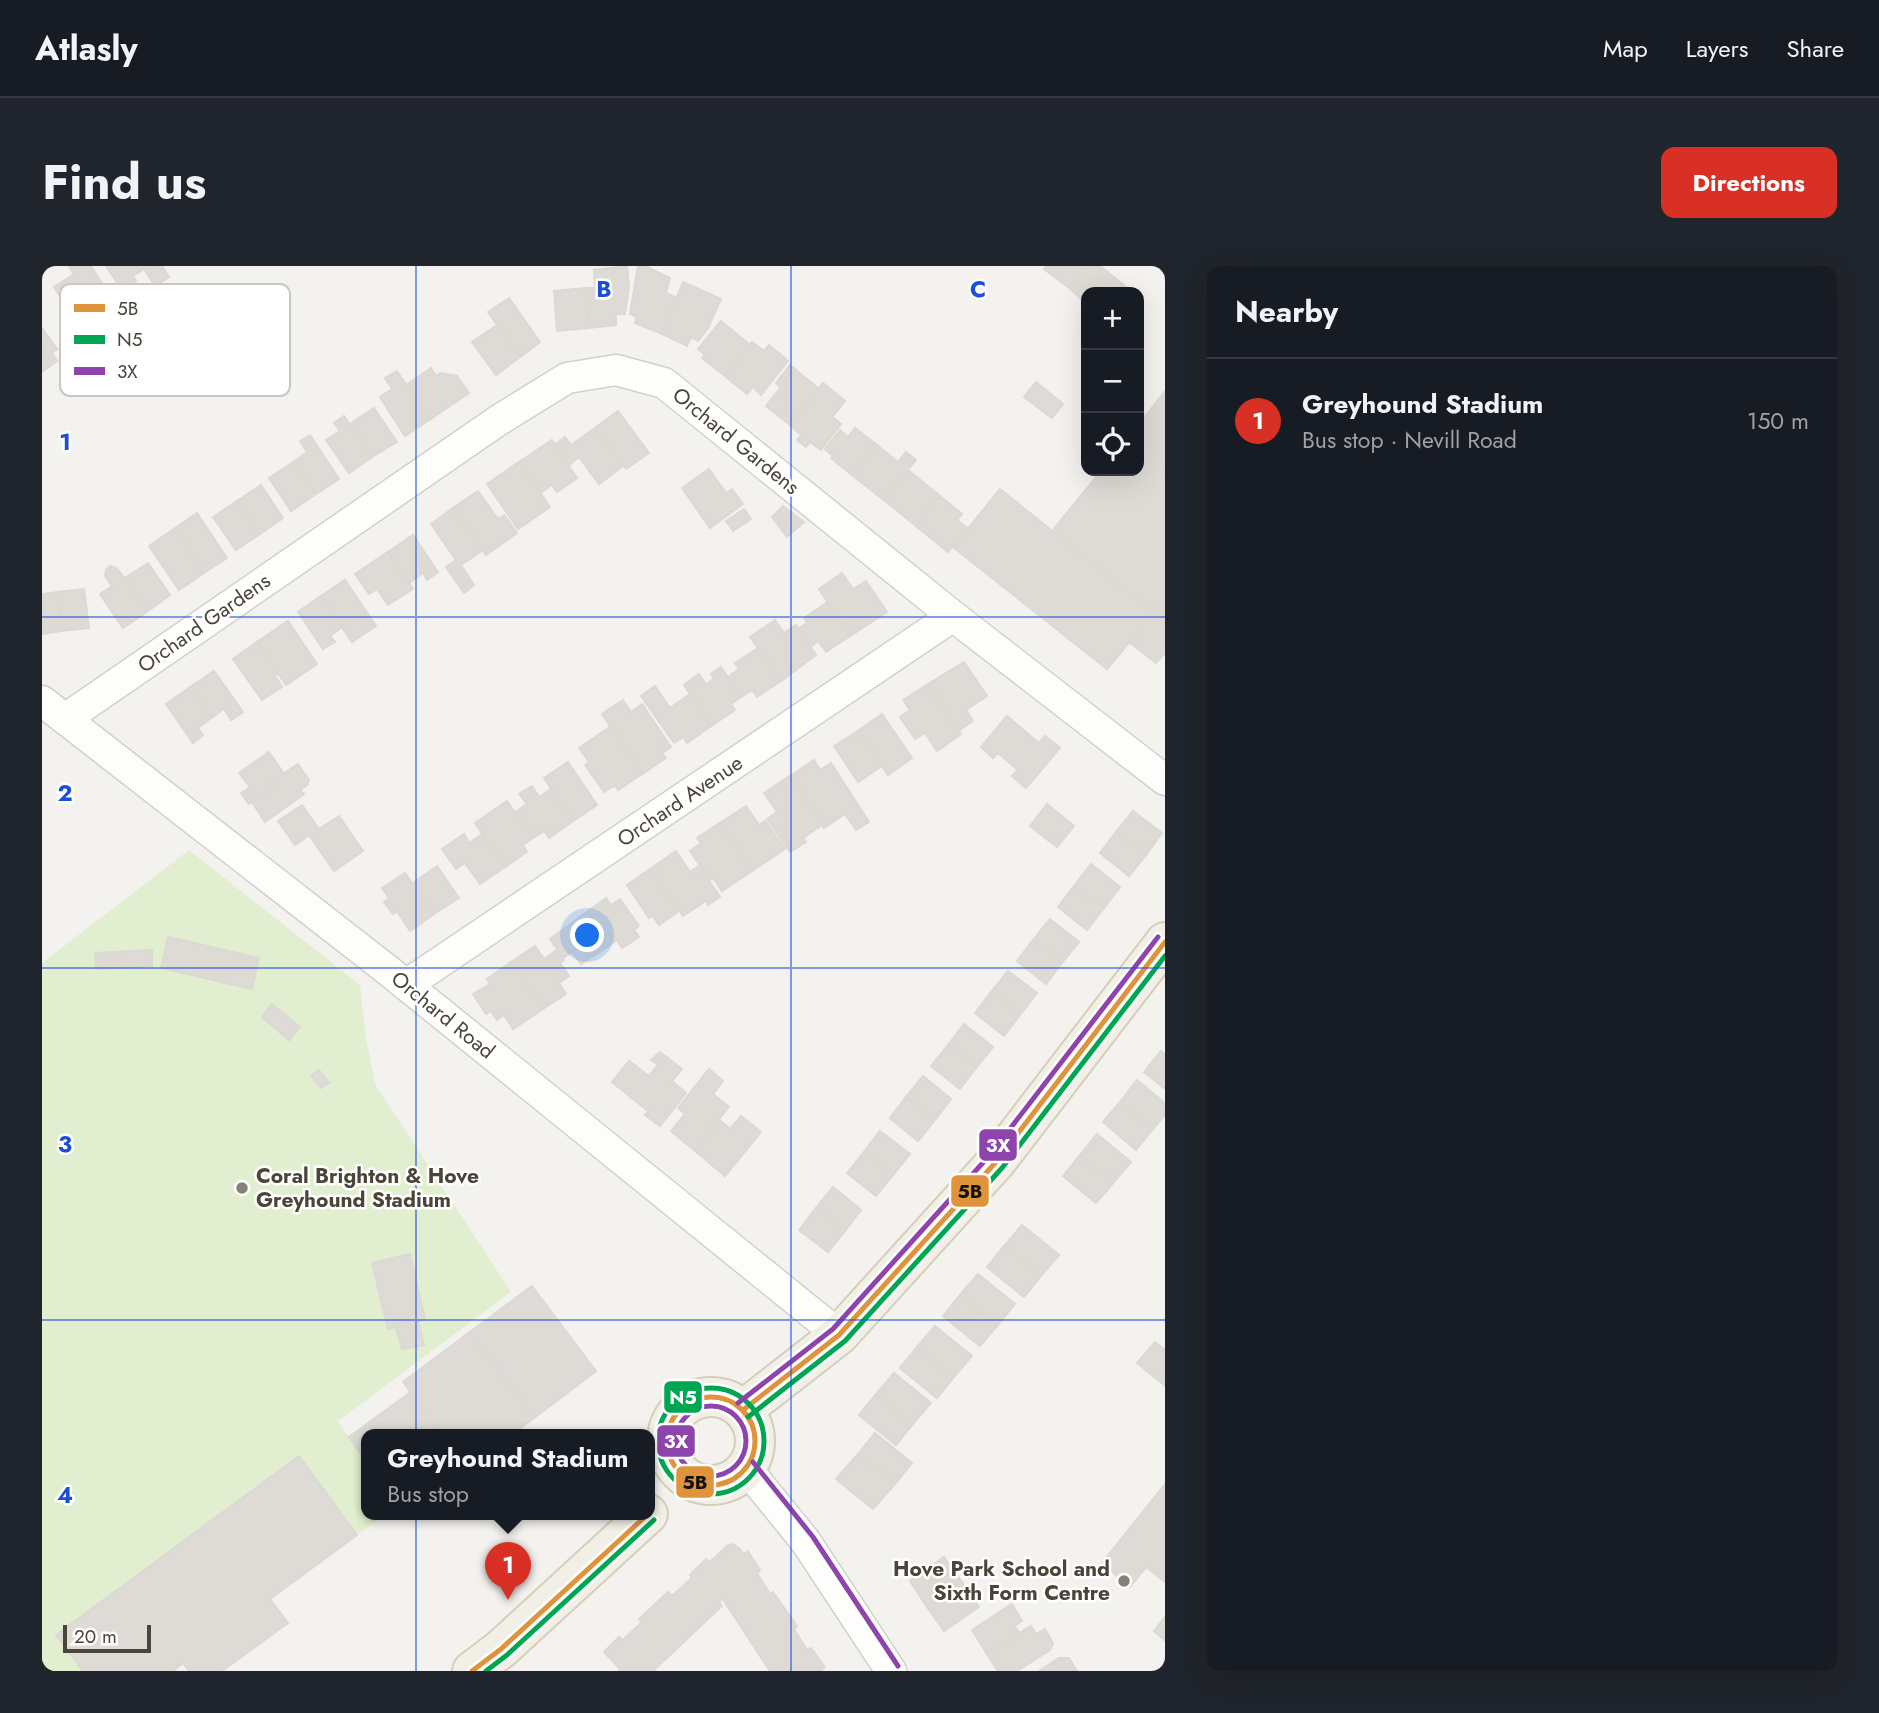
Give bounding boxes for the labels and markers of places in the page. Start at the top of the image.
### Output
place label: Coral Brighton & Hove Greyhound Stadium [256,1161,479,1215]
marker: Coral Brighton & Hove Greyhound Stadium [234,1180,250,1196]
pin: 1 [485,1542,531,1600]
place label: Hove Park School and Sixth Form Centre [893,1554,1110,1608]
marker: Hove Park School and Sixth Form Centre [1116,1573,1132,1589]

